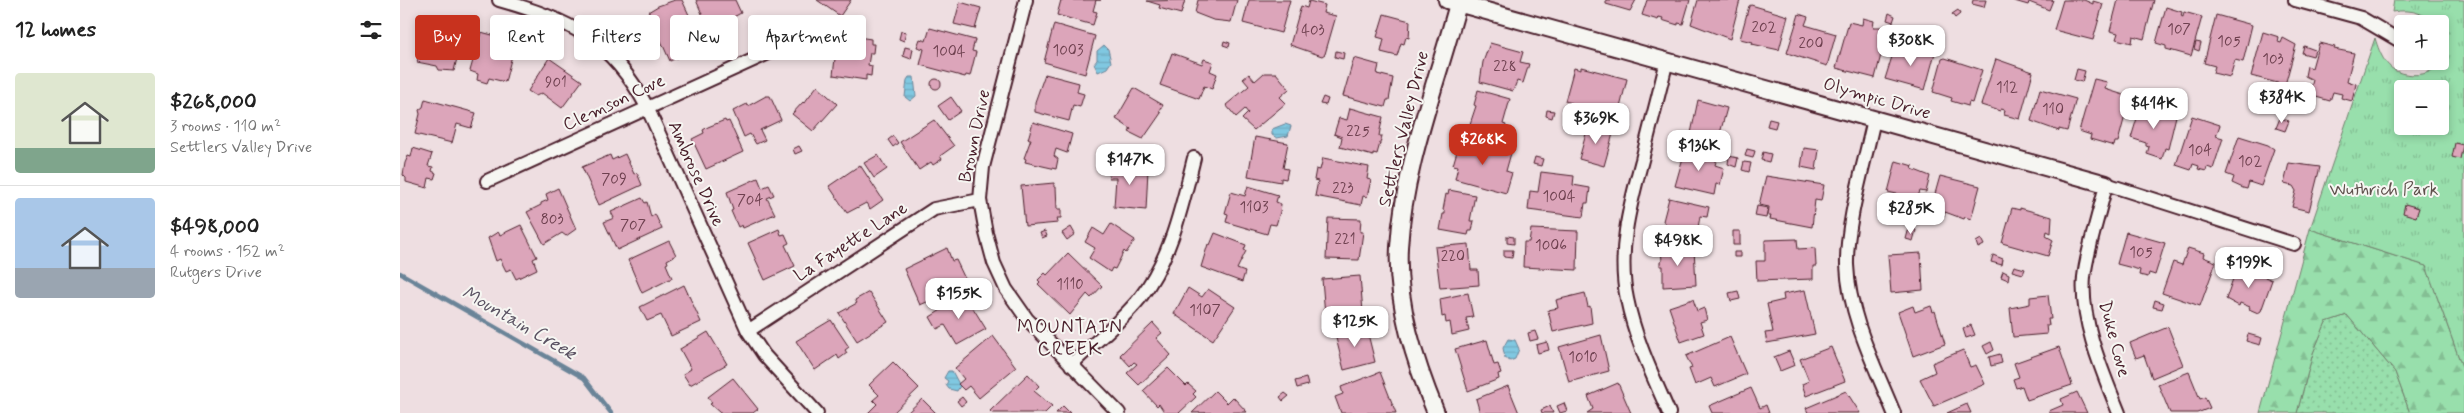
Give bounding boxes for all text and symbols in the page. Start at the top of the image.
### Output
chip: Buy [415,15,480,60]
chip: Rent [490,15,564,60]
chip: Filters [574,15,660,60]
chip: New [670,15,738,60]
chip: Apartment [748,15,866,60]
map controls [2394,15,2449,135]
button: + [2394,15,2449,70]
text: 12 homes [15,16,96,44]
icon: filters [357,16,385,44]
house number: 202 [1752,18,1776,38]
house number: 107 [2167,20,2191,40]
house number: 403 [1301,21,1325,41]
pin: $308K [1876,24,1946,67]
text: $308K [1888,30,1934,51]
house number: 105 [2217,32,2241,52]
house number: 200 [1799,34,1823,54]
house number: 1003 [1052,41,1084,61]
house number: 1004 [932,42,966,62]
street label: Settlers Valley Drive [1373,48,1435,210]
house number: 103 [2262,50,2284,70]
house number: 228 [1493,57,1517,77]
street label: Clemson Cove [559,69,669,137]
street label: Olympic Drive [1820,72,1934,126]
house number: 901 [545,73,567,93]
house number: 112 [1996,78,2018,98]
button: − [2394,80,2449,135]
pin: $384K [2247,82,2317,124]
street label: Brown Drive [953,87,997,185]
text: $384K [2259,87,2305,108]
text: $268,000 [170,88,257,116]
pin: $414K [2119,88,2189,130]
icon: home [55,93,115,153]
text: $414K [2131,93,2177,114]
house number: 110 [2042,100,2064,120]
pin: $369K [1561,102,1631,145]
text: $369K [1573,108,1619,129]
text: 3 rooms · 110 m² [170,116,281,137]
street label: Ambrose Drive [662,117,730,231]
house number: 225 [1346,122,1370,142]
pin: $268K [1448,124,1518,166]
text: $268K [1460,129,1506,150]
pin: $136K [1664,130,1734,172]
text: $136K [1678,135,1720,156]
text: Settlers Valley Drive [170,137,312,158]
house number: 104 [2188,141,2212,161]
pin: $147K [1095,144,1165,186]
text: $147K [1107,149,1153,170]
house number: 102 [2238,152,2262,172]
house number: 709 [601,170,627,190]
park label: Wuthrich Park [2329,178,2439,202]
house number: 223 [1332,179,1354,199]
house number: 1004 [1542,187,1576,207]
house number: 704 [737,191,763,211]
pin: $285K [1876,192,1946,235]
street label: La Fayette Lane [790,196,912,288]
house number: 1103 [1240,198,1269,218]
text: $285K [1888,198,1934,219]
house number: 803 [540,210,564,230]
text: $498,000 [170,213,259,241]
house number: 707 [620,216,646,236]
icon: home [55,218,115,278]
pin: $498K [1643,224,1713,267]
house number: 221 [1334,230,1356,250]
text: $498K [1654,230,1702,251]
house number: 1006 [1535,236,1567,256]
text: 4 rooms · 152 m² [170,241,285,262]
house number: 105 [2129,243,2153,263]
pin: $199K [2214,246,2284,289]
house number: 220 [1441,247,1465,267]
text: $199K [2226,252,2272,273]
text: Rutgers Drive [170,262,262,283]
house number: 1110 [1056,275,1084,295]
pin: $155K [924,278,994,320]
water label: Mountain Creek [457,280,582,367]
text: $155K [936,283,982,304]
street label: Duke Cove [2092,298,2136,380]
house number: 1107 [1189,301,1221,321]
pin: $125K [1320,306,1390,348]
text: $125K [1332,311,1378,332]
district label: MOUNTAIN CREEK [1017,315,1123,362]
house number: 1010 [1568,348,1598,368]

